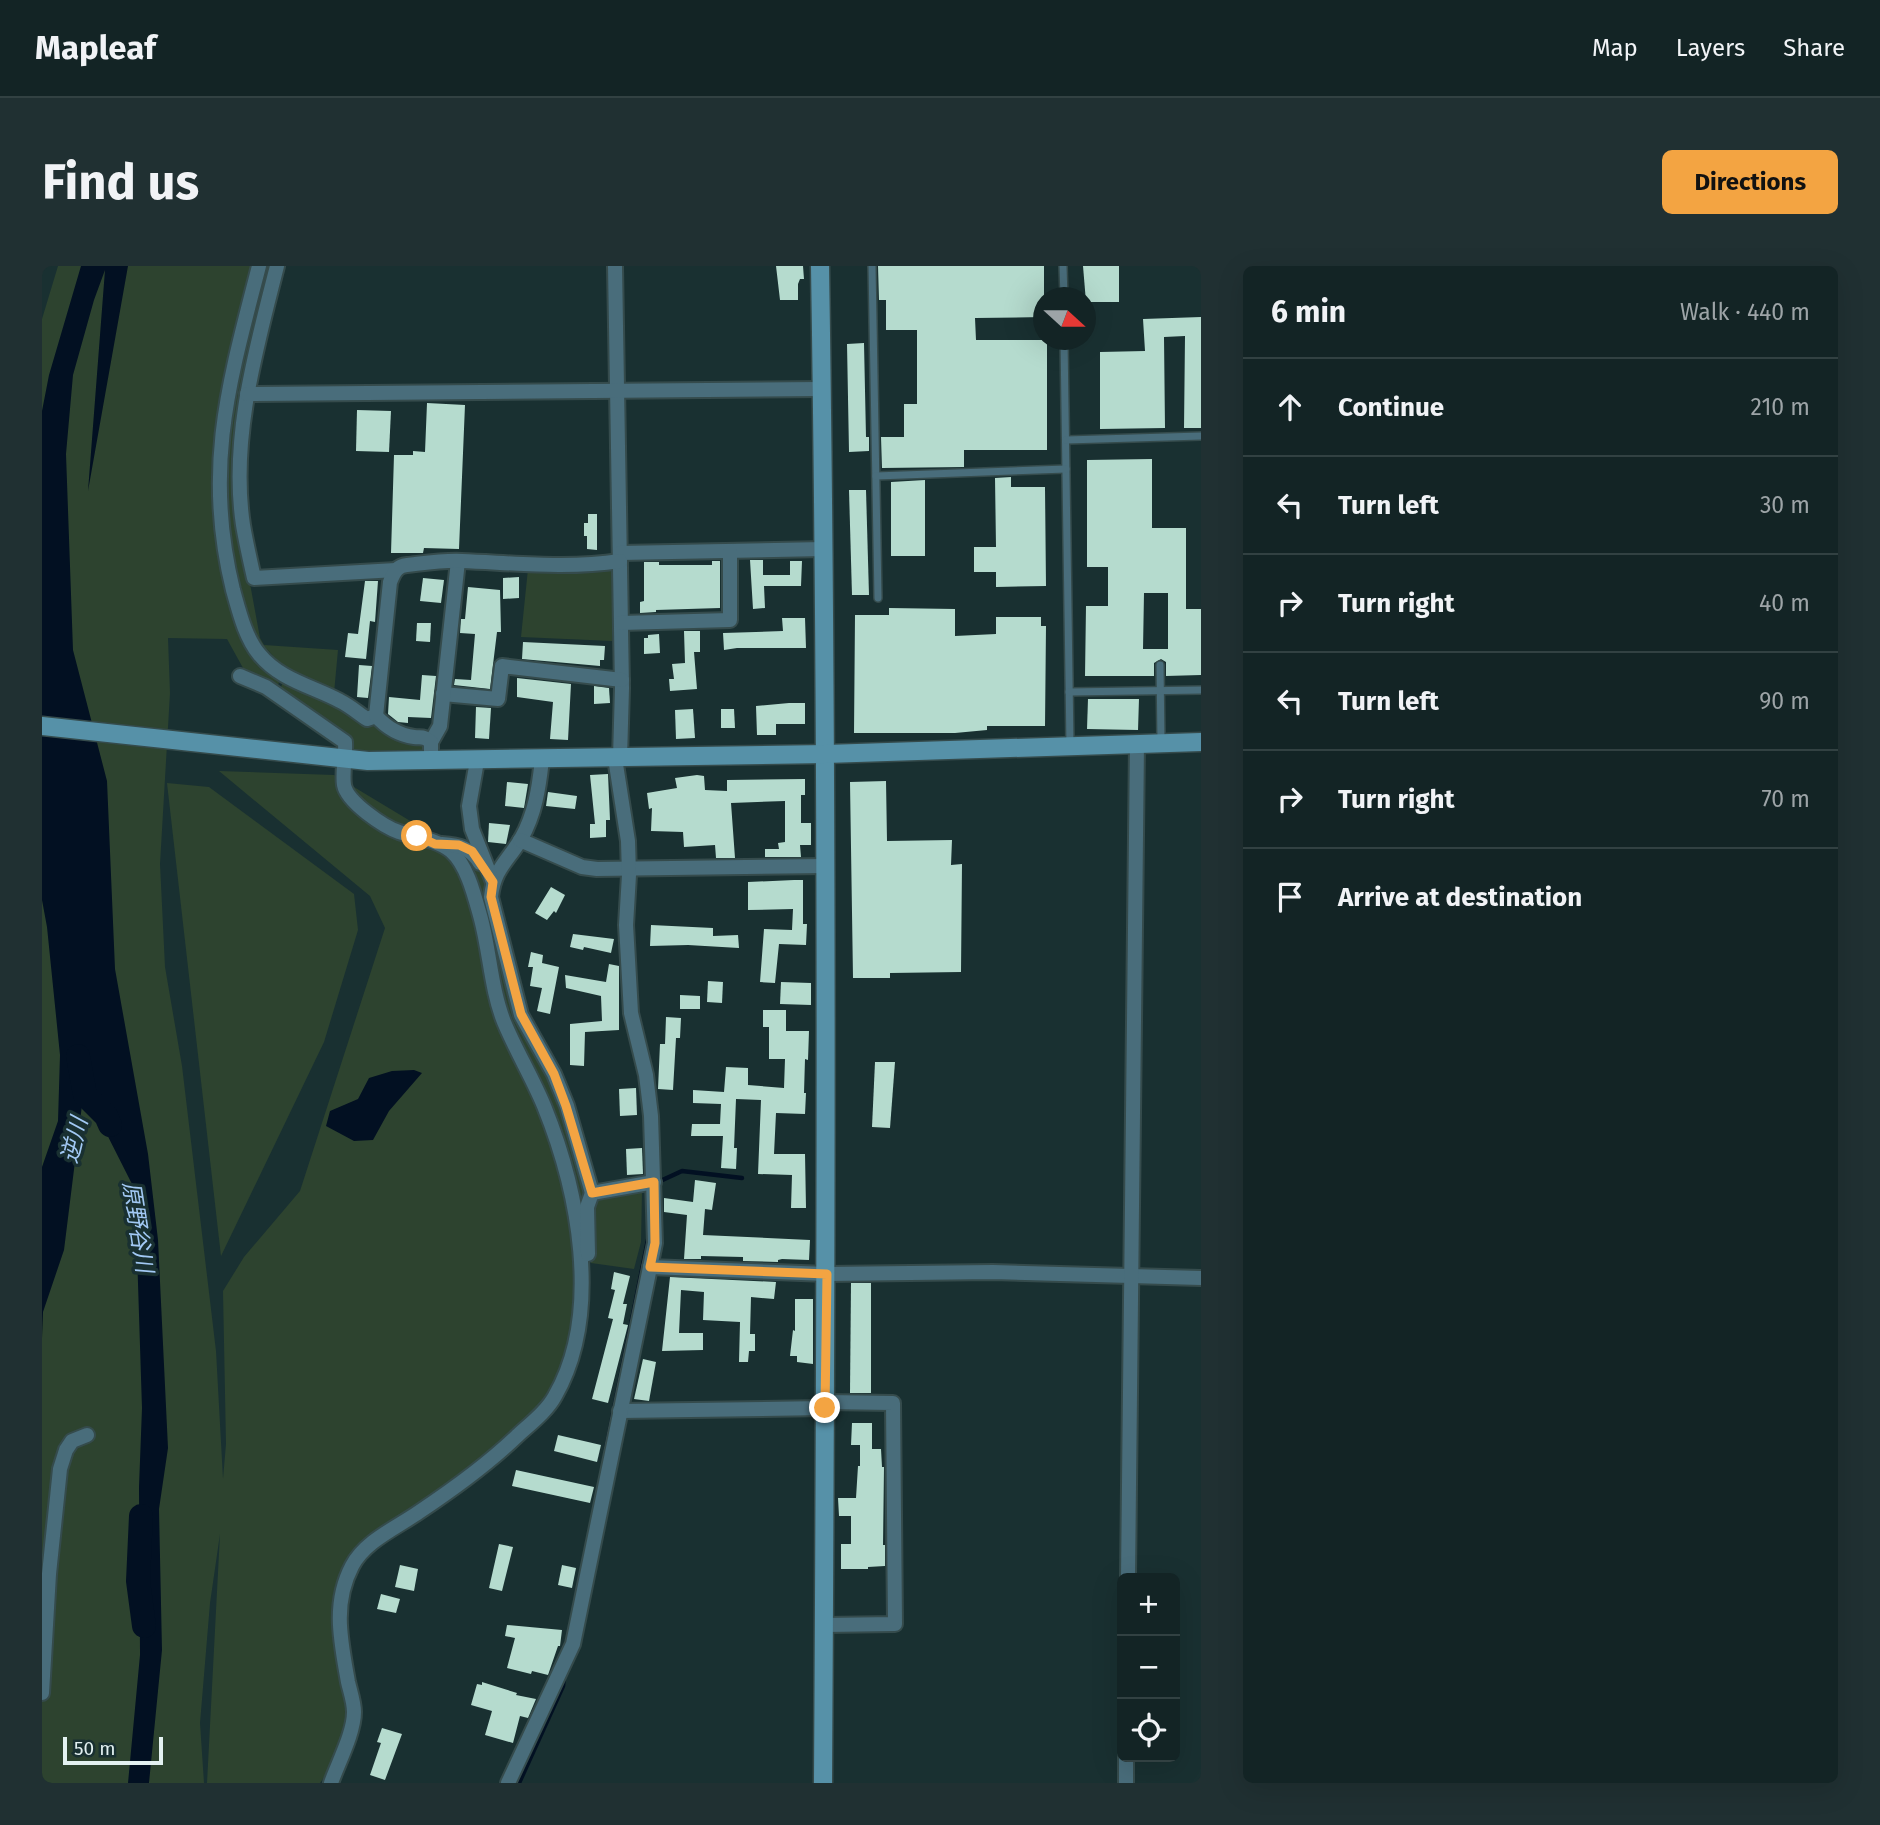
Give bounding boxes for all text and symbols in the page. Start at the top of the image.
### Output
text: Mapleaf [35,28,156,68]
text: Map [1592,34,1638,62]
text: Layers [1676,34,1745,62]
text: Share [1783,34,1845,62]
button: Directions [1662,150,1838,214]
text: Find us [42,153,199,212]
north arrow [1033,287,1096,350]
text: 6 min [1271,294,1346,330]
text: Walk · 440 m [1680,298,1810,326]
icon: ahead [1271,388,1309,426]
text: Continue [1338,392,1444,423]
text: 210 m [1751,393,1810,421]
icon: left [1271,486,1309,524]
text: Turn left [1338,490,1439,521]
text: 30 m [1760,491,1810,519]
icon: right [1271,584,1309,622]
text: Turn right [1338,588,1455,619]
text: 40 m [1759,589,1810,617]
icon: left [1271,682,1309,720]
text: Turn left [1338,686,1439,717]
text: 90 m [1759,687,1810,715]
icon: right [1271,780,1309,818]
text: Turn right [1338,784,1455,815]
text: 70 m [1761,785,1810,813]
route start [401,820,432,851]
icon: arrive [1271,878,1309,916]
text: Arrive at destination [1338,882,1582,913]
water label: 逆川 [55,1111,94,1166]
water label: 原野谷川 [117,1179,159,1278]
route end [809,1392,840,1423]
map controls [1117,1573,1180,1762]
button: + [1117,1573,1180,1636]
button: − [1117,1636,1180,1699]
button: locate [1117,1699,1180,1762]
scale bar [63,1734,163,1766]
text: 50 m [74,1737,115,1760]

